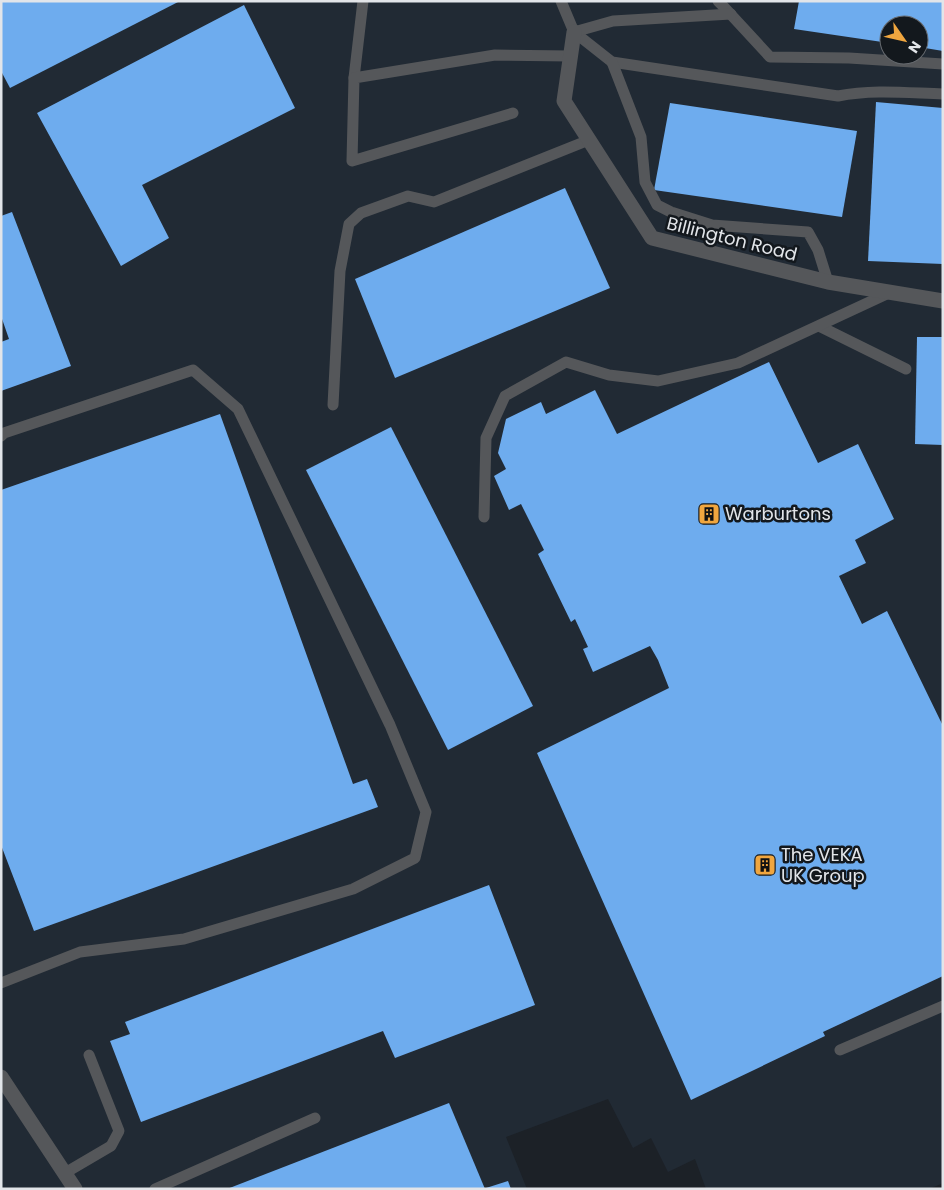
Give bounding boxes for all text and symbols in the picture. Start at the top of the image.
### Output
north arrow [879,15,929,65]
text: N [904,37,926,57]
street label: Billington Road [664,210,800,267]
place label: Warburtons [725,501,831,526]
building icon: Warburtons [697,502,721,526]
place label: The VEKA UK Group [781,842,865,888]
building icon: The VEKA UK Group [753,853,777,877]

